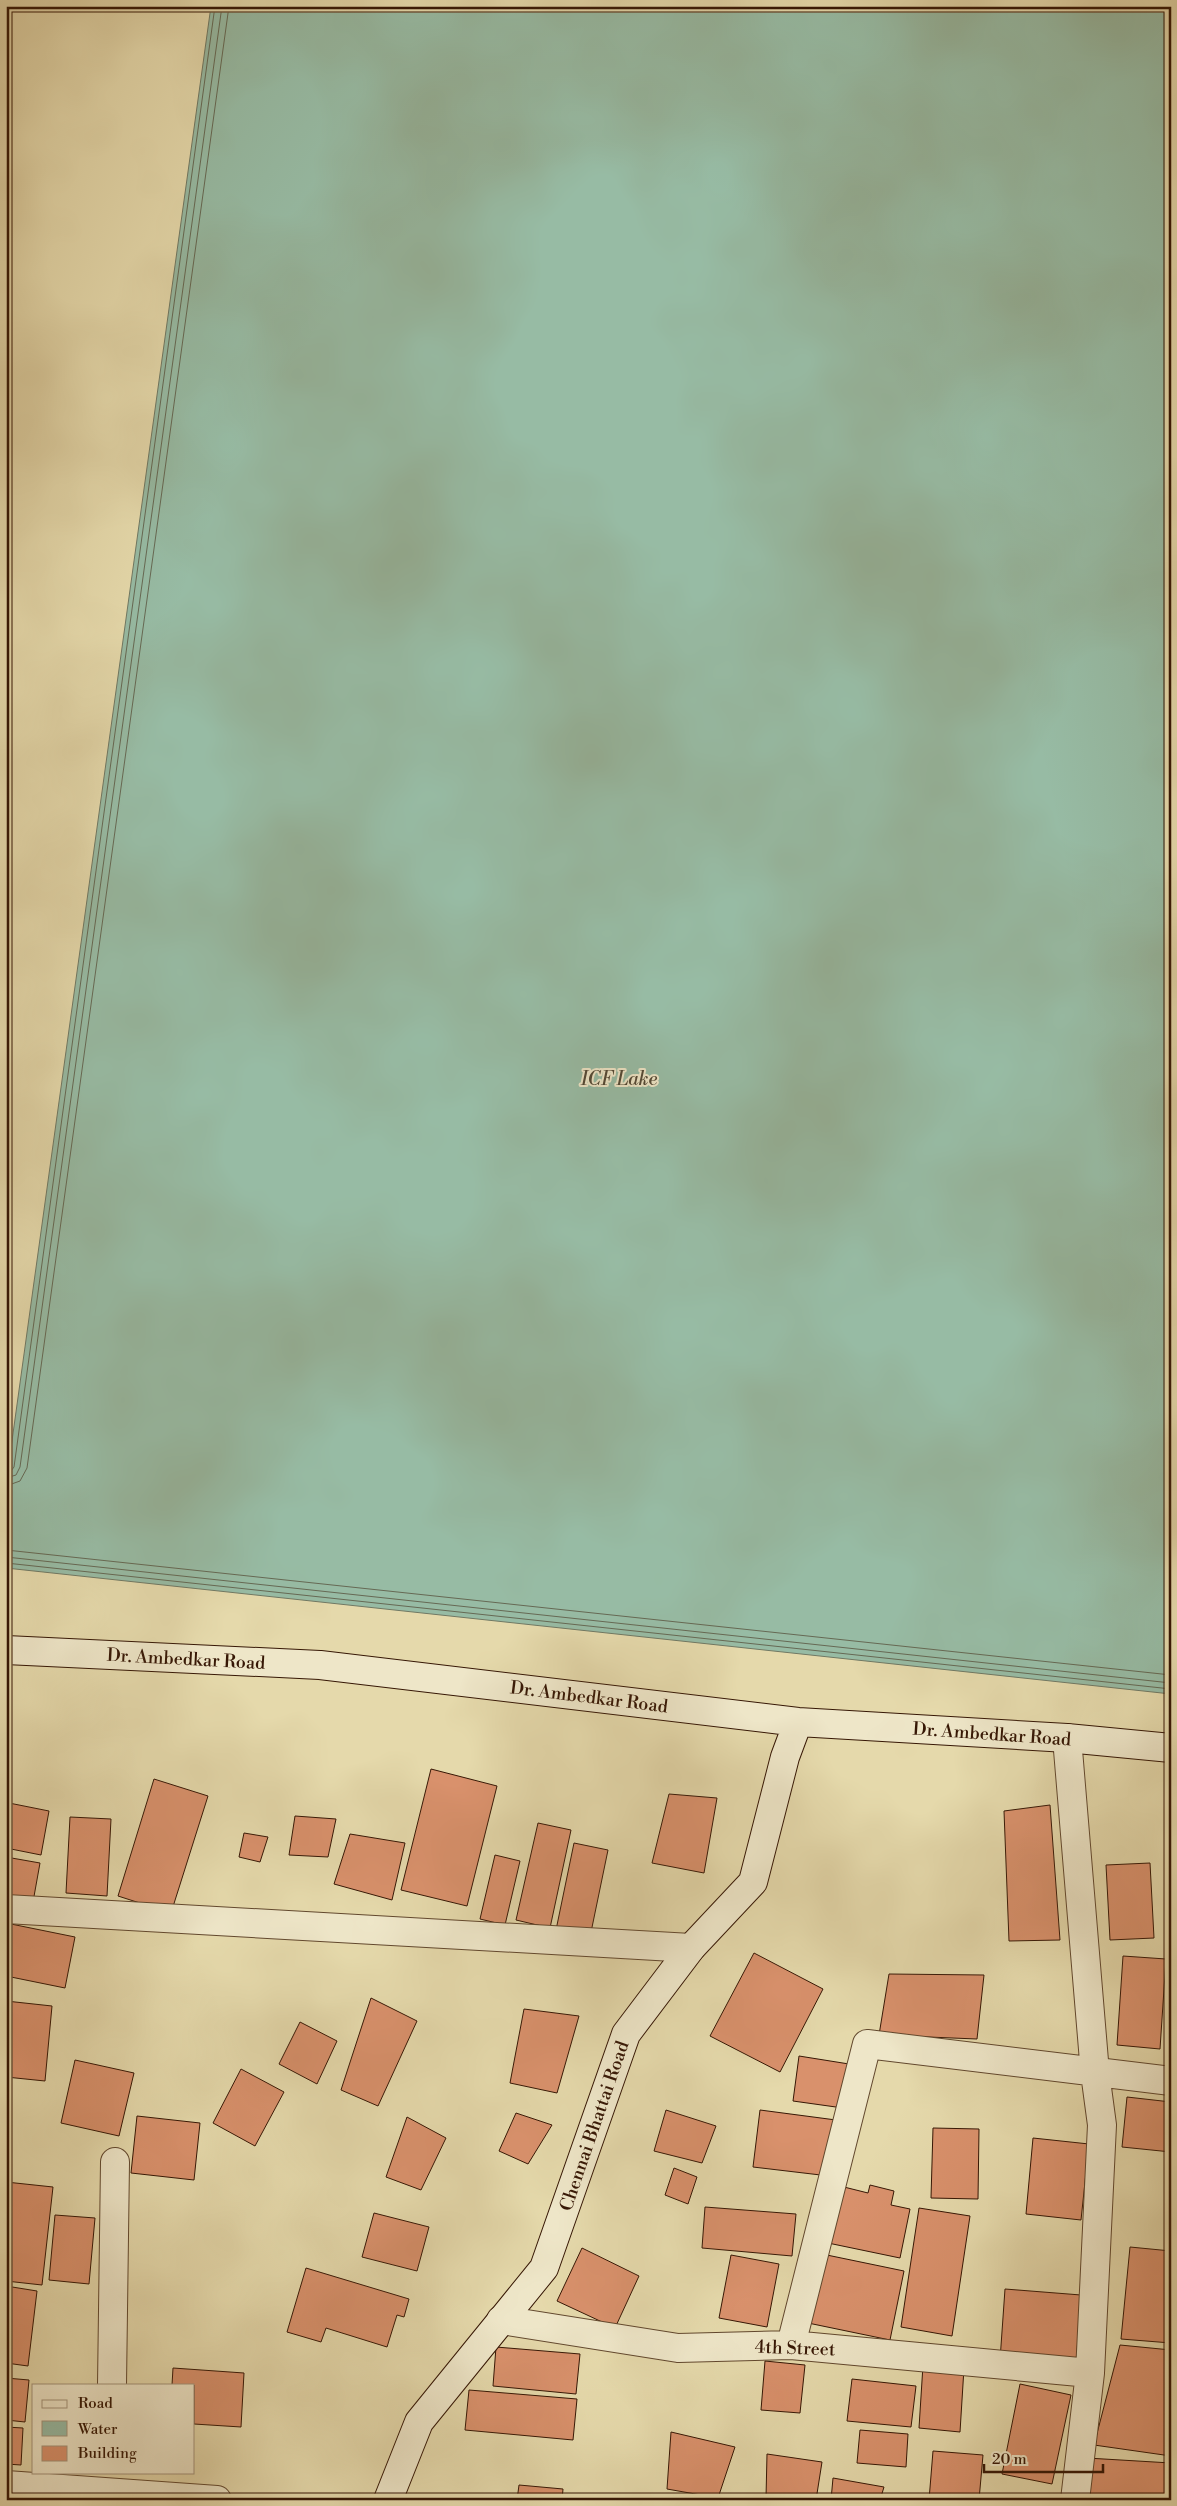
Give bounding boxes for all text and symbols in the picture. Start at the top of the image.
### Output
water label: ICF Lake [580,1067,657,1091]
street label: Dr. Ambedkar Road [106,1644,267,1675]
street label: Dr. Ambedkar Road [509,1676,670,1719]
street label: Dr. Ambedkar Road [912,1717,1073,1752]
street label: Chennai Bhattai Road [555,2037,635,2214]
street label: 4th Street [754,2336,836,2361]
legend [32,2384,195,2474]
text: Road [78,2394,113,2413]
text: Water [77,2420,118,2439]
scale bar [984,2441,1103,2473]
text: Building [77,2444,137,2463]
text: 20 m [992,2450,1027,2469]

